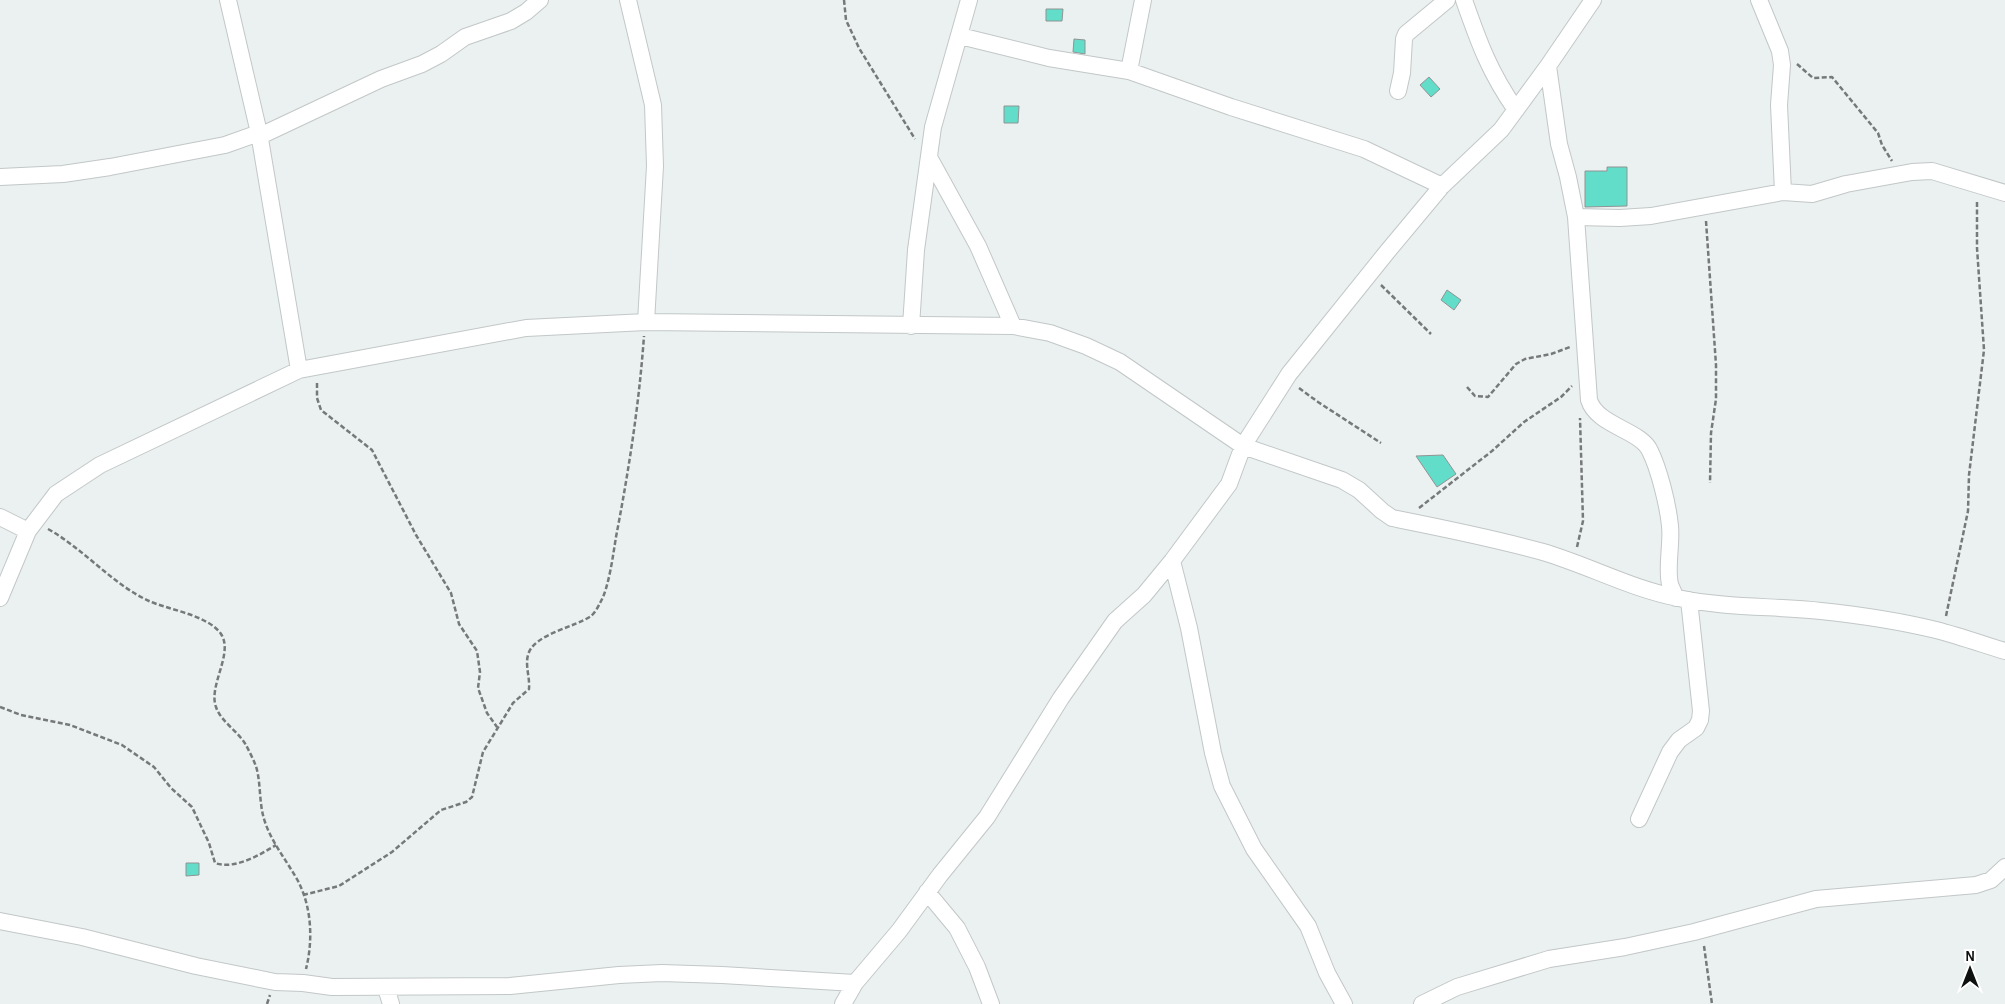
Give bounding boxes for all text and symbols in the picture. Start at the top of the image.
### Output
north arrow [1945,944,1995,994]
text: N [1965,950,1975,964]

